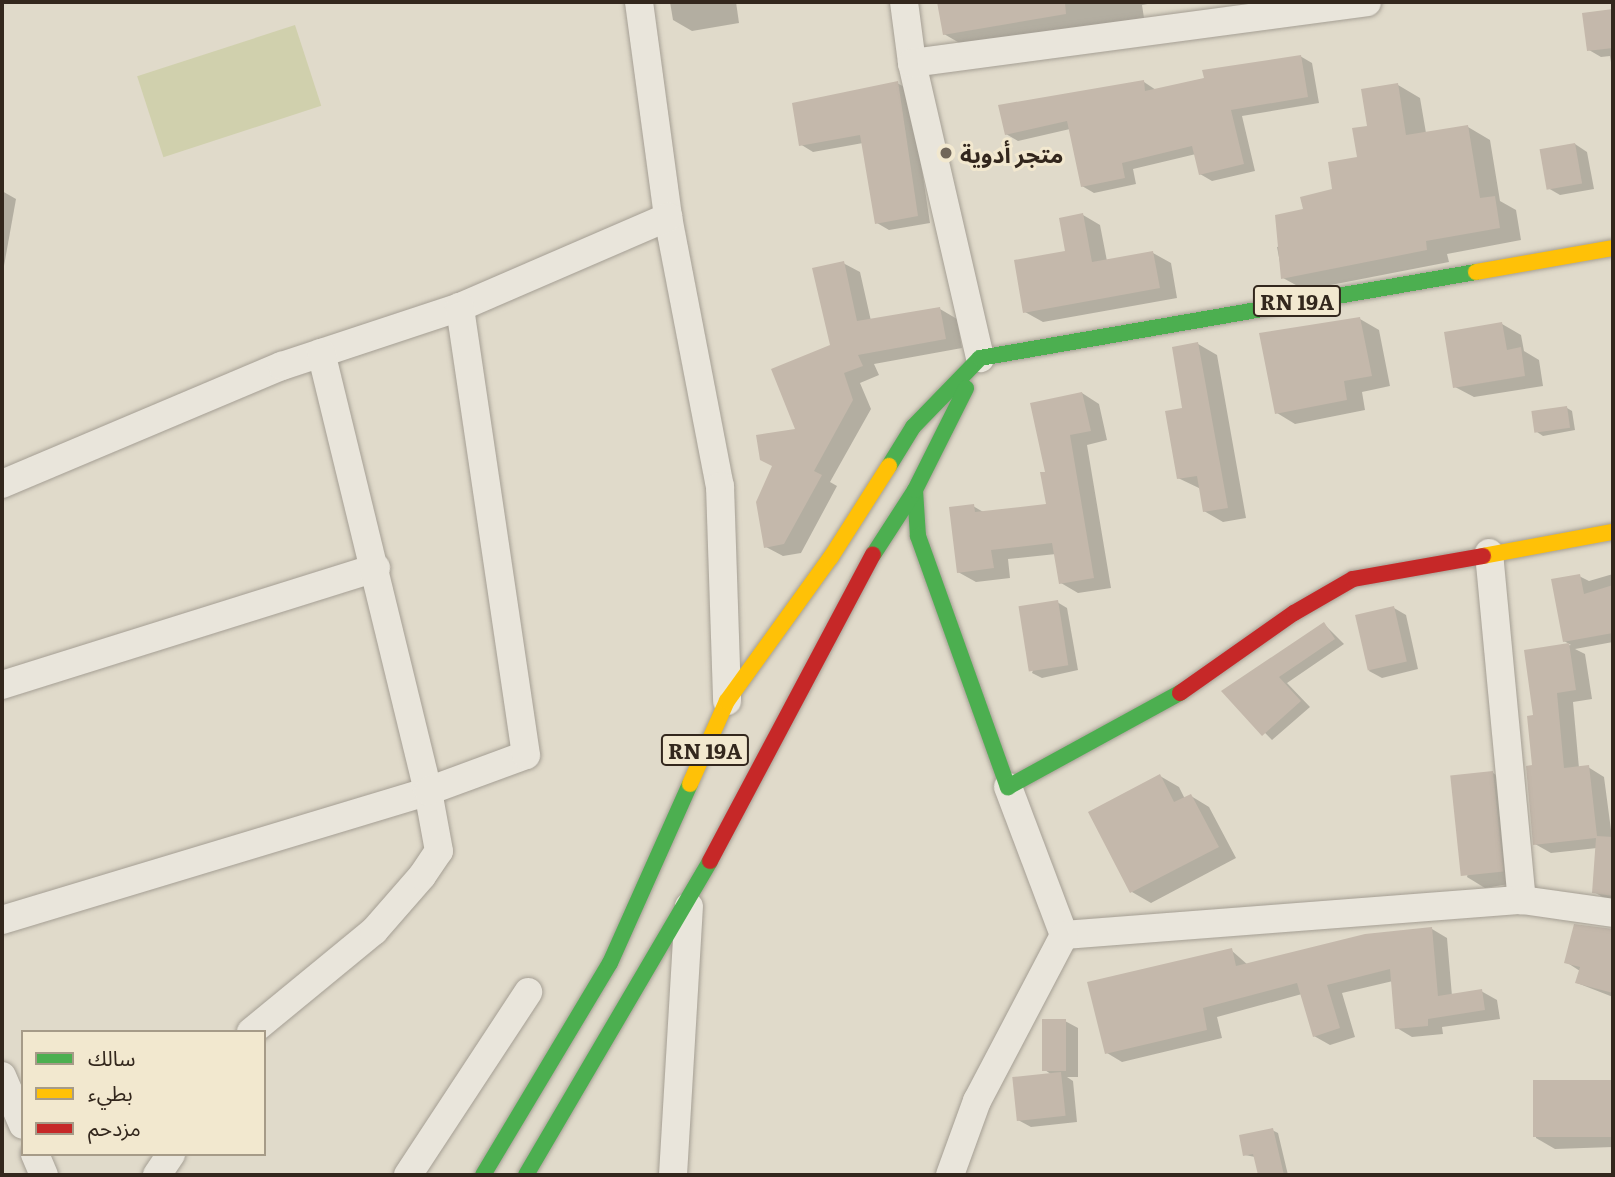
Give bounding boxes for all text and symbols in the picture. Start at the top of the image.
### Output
place label: متجر أدوية [960,139,1063,167]
marker: متجر أدوية [938,145,954,161]
road number: RN 19A [1252,284,1342,318]
road number: RN 19A [660,732,750,768]
legend [21,1030,266,1156]
text: سالك [88,1041,135,1072]
text: بطيء [88,1076,133,1107]
text: مزدحم [88,1111,141,1142]

